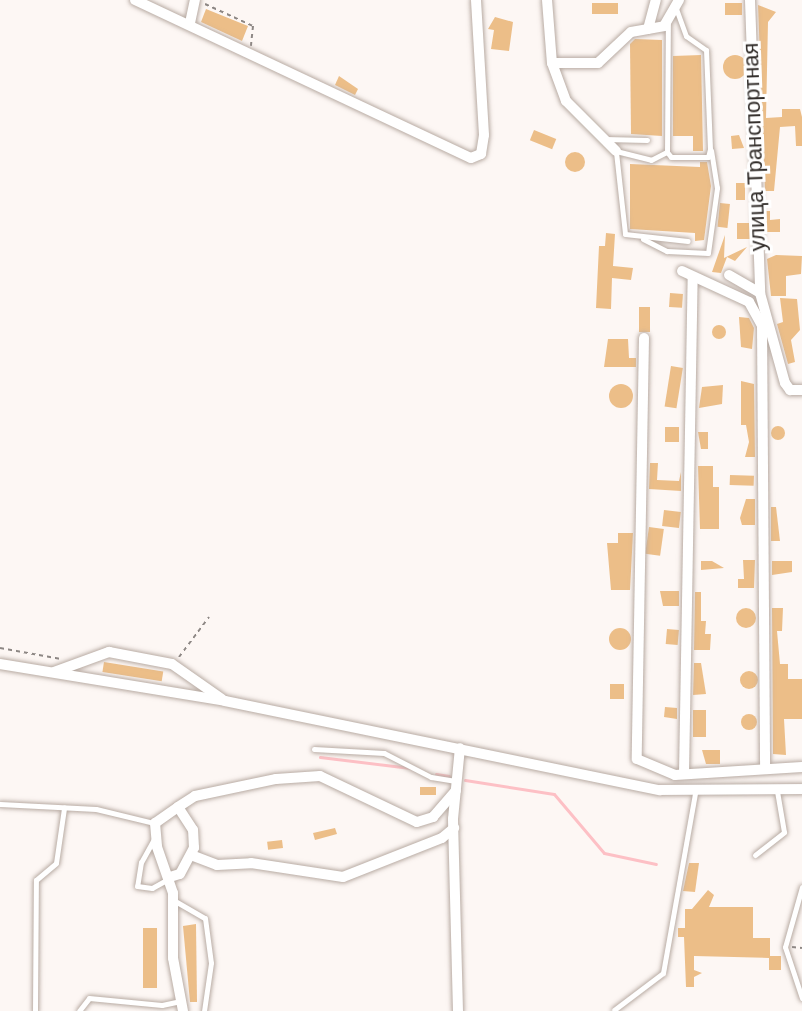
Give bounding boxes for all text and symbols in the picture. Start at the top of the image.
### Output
street label: улица Транспортная [737,42,771,252]

